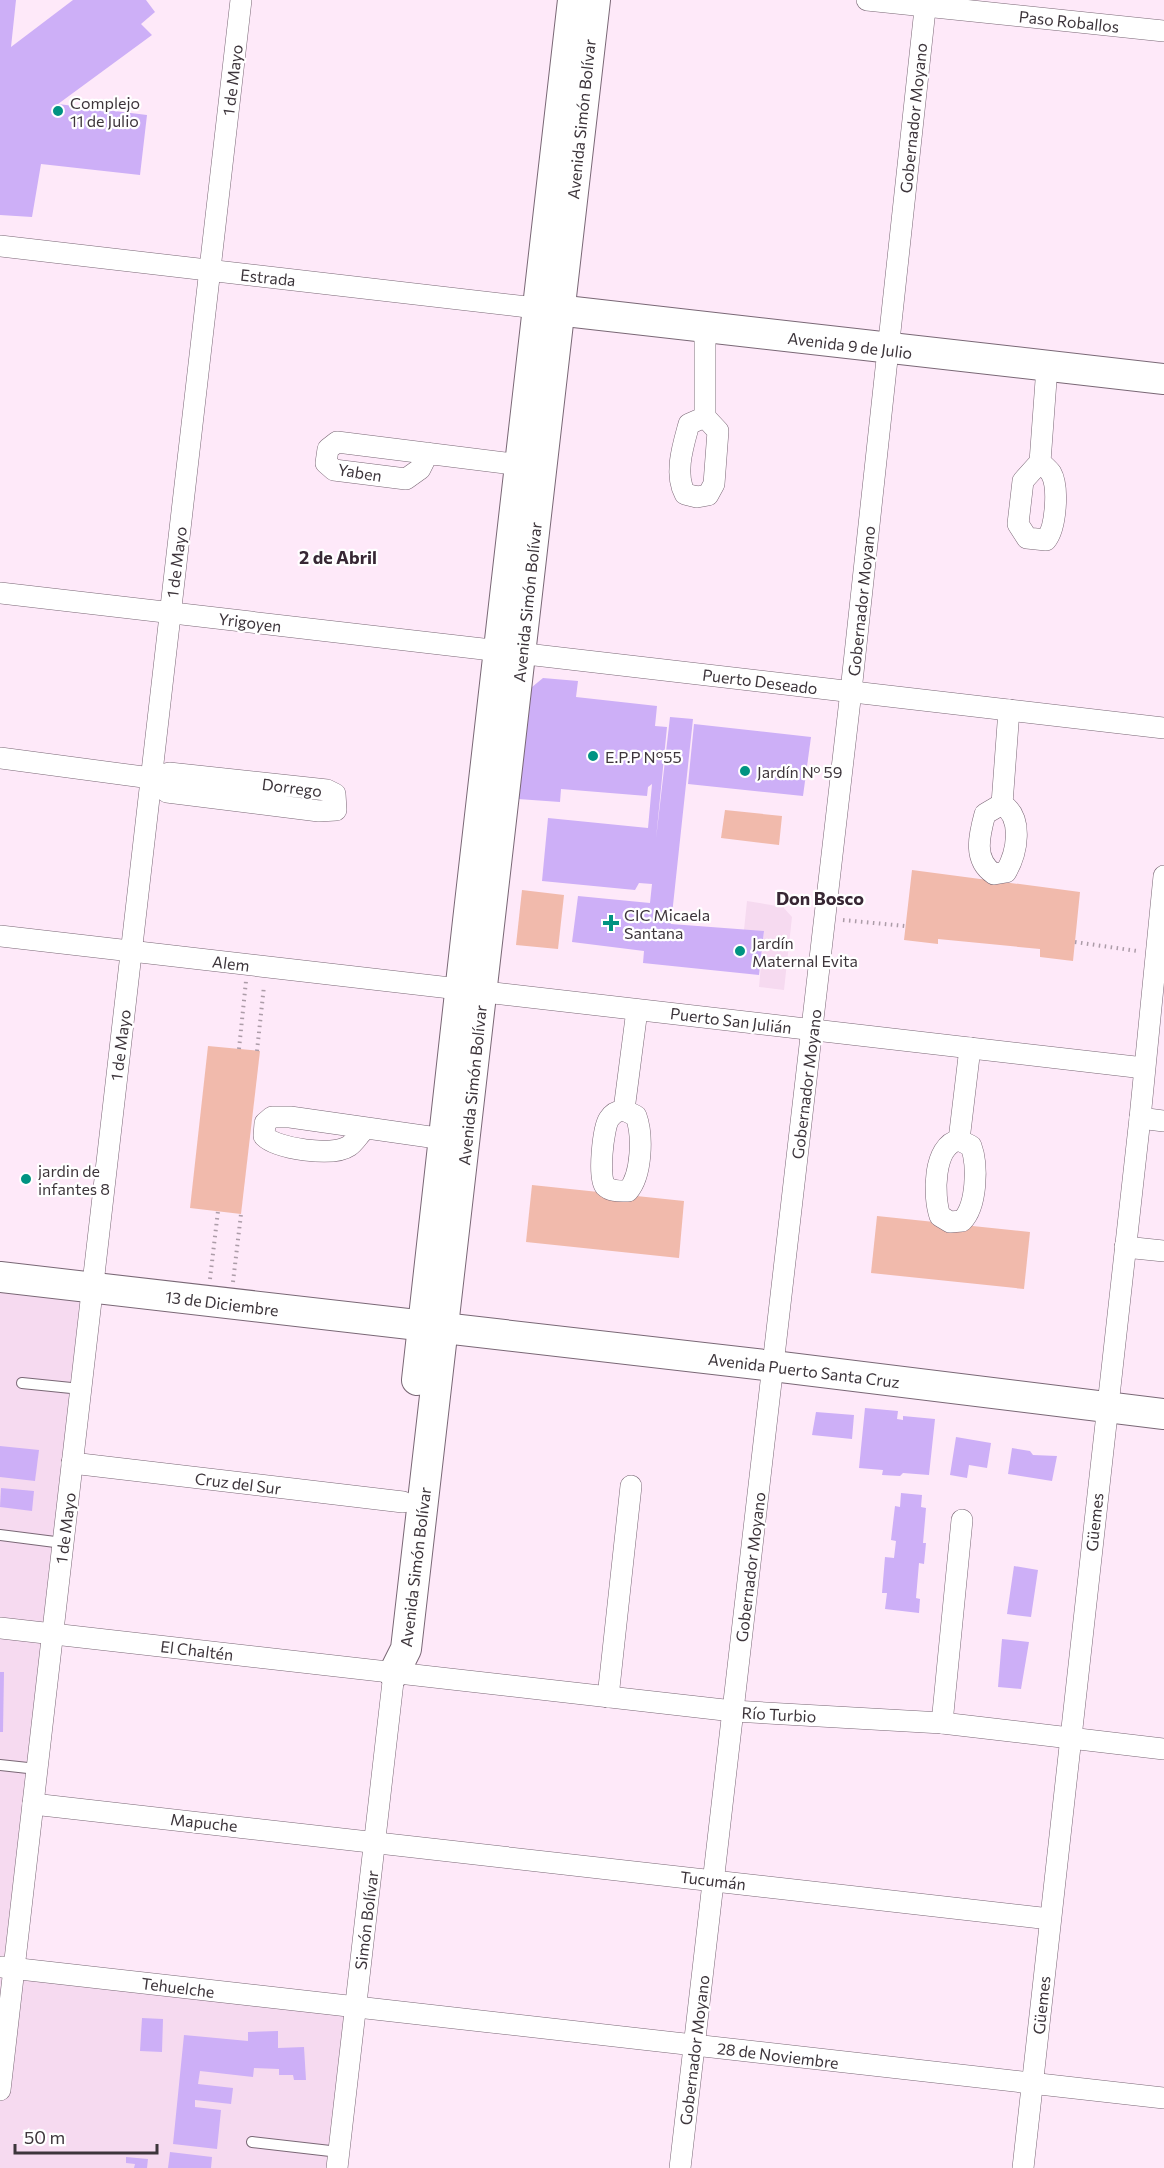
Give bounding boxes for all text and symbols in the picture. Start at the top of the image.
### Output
street label: Paso Roballos [1018,6,1120,36]
street label: Avenida Simón Bolívar [563,37,599,200]
street label: Gobernador Moyano [896,42,930,194]
street label: 1 de Mayo [218,43,246,117]
place label: Complejo 11 de Julio [70,93,140,130]
marker: Complejo 11 de Julio [51,104,65,118]
street label: Estrada [239,265,297,289]
street label: Avenida 9 de Julio [787,328,913,362]
street label: Yaben [337,459,383,485]
street label: Avenida Simón Bolívar [509,520,545,683]
street label: 1 de Mayo [162,525,190,599]
street label: Gobernador Moyano [844,525,878,677]
district label: 2 de Abril [299,546,377,568]
street label: Yrigoyen [217,609,283,635]
street label: Puerto Deseado [701,665,819,697]
place label: E.P.P N°55 [605,747,682,766]
marker: E.P.P N°55 [586,749,600,763]
place label: Jardín Nº 59 [757,762,842,781]
marker: Jardín Nº 59 [738,764,752,778]
street label: Dorrego [261,774,323,800]
district label: Don Bosco [776,887,864,909]
place label: CIC Micaela Santana [624,905,710,942]
marker: CIC Micaela Santana [602,914,620,932]
place label: Jardín Maternal Evita [752,933,858,970]
marker: Jardín Maternal Evita [733,944,747,958]
street label: Alem [211,951,251,975]
street label: Avenida Simón Bolívar [454,1003,490,1166]
street label: Puerto San Julián [669,1003,793,1037]
street label: 1 de Mayo [106,1008,134,1082]
street label: Gobernador Moyano [787,1008,825,1160]
place label: jardin de infantes 8 [38,1161,110,1198]
marker: jardin de infantes 8 [19,1172,33,1186]
street label: 13 de Diciembre [164,1287,280,1319]
street label: Avenida Puerto Santa Cruz [707,1349,901,1391]
street label: Cruz del Sur [194,1468,283,1498]
street label: Avenida Simón Bolívar [396,1485,434,1648]
street label: 1 de Mayo [51,1491,79,1565]
street label: Gobernador Moyano [731,1491,769,1643]
street label: Güemes [1081,1492,1107,1552]
street label: El Chaltén [159,1636,235,1664]
street label: Río Turbio [741,1703,817,1725]
street label: Mapuche [169,1809,239,1835]
street label: Tucumán [679,1867,747,1893]
street label: Simón Bolívar [350,1869,382,1971]
street label: Tehuelche [140,1973,216,2001]
street label: Gobernador Moyano [675,1974,713,2126]
street label: Güemes [1028,1975,1054,2035]
street label: 28 de Noviembre [716,2038,840,2072]
scale bar [15,2117,158,2155]
text: 50 m [24,2126,65,2148]

